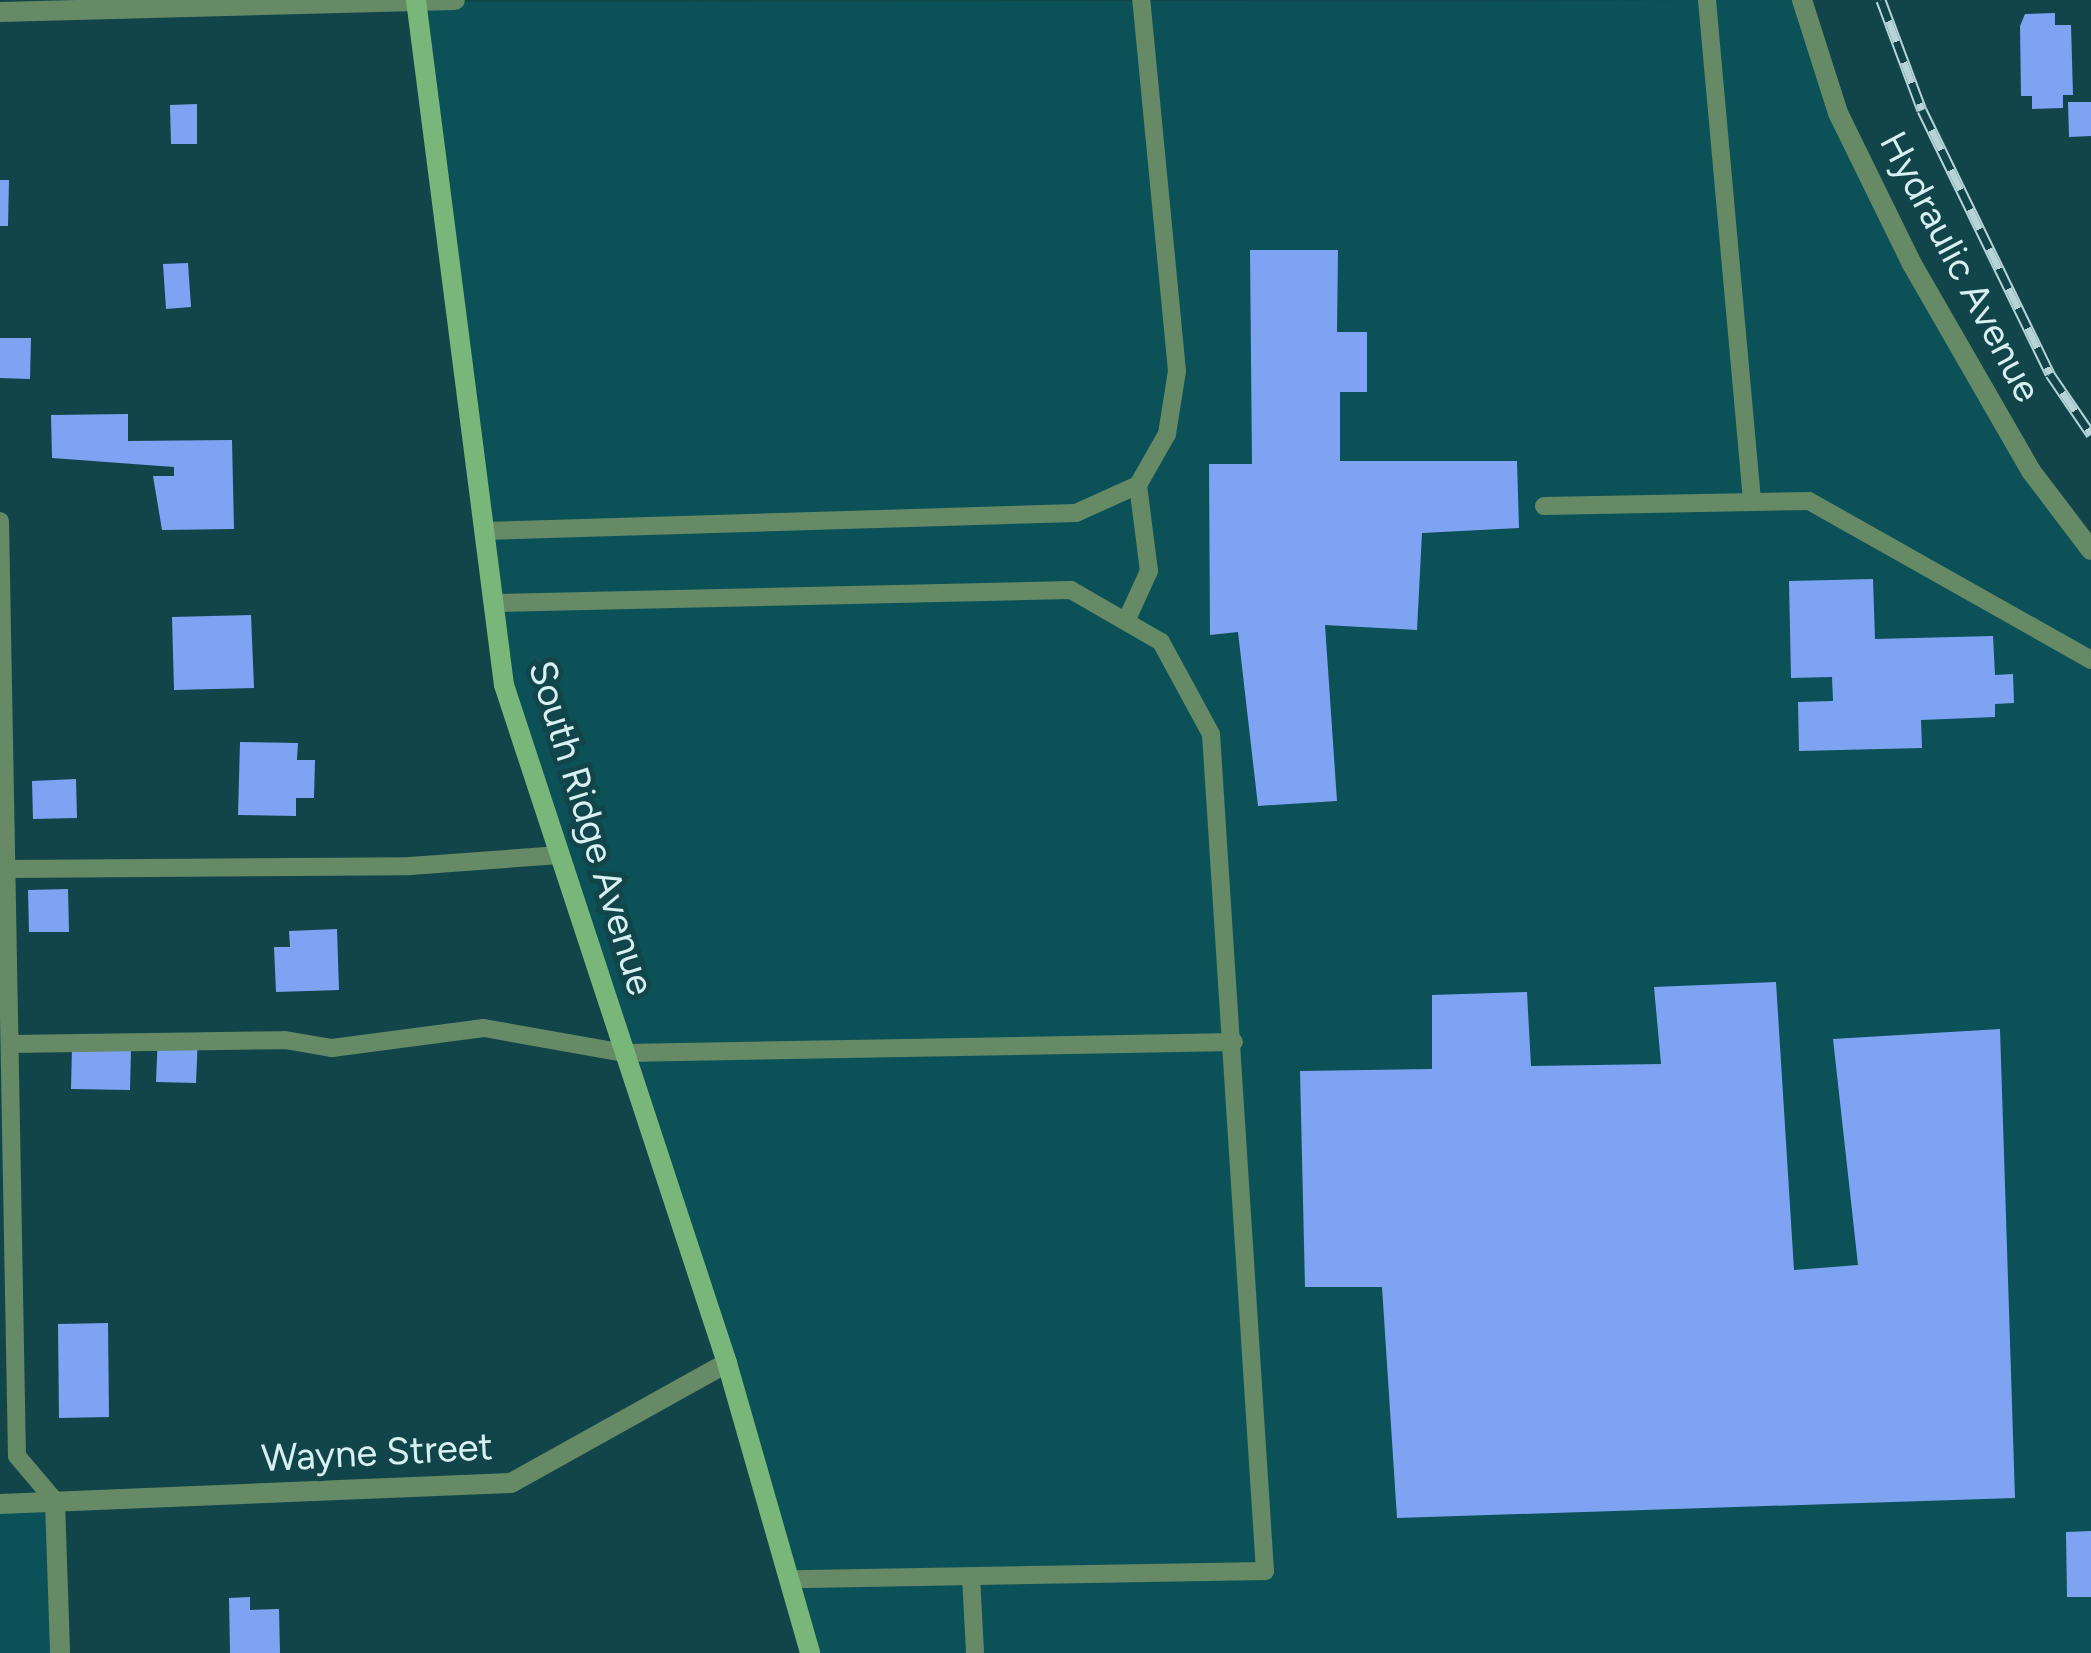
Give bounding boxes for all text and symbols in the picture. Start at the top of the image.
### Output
street label: Hydraulic Avenue [1870,124,2050,410]
street label: South Ridge Avenue [518,655,664,1001]
street label: Wayne Street [260,1424,494,1482]

